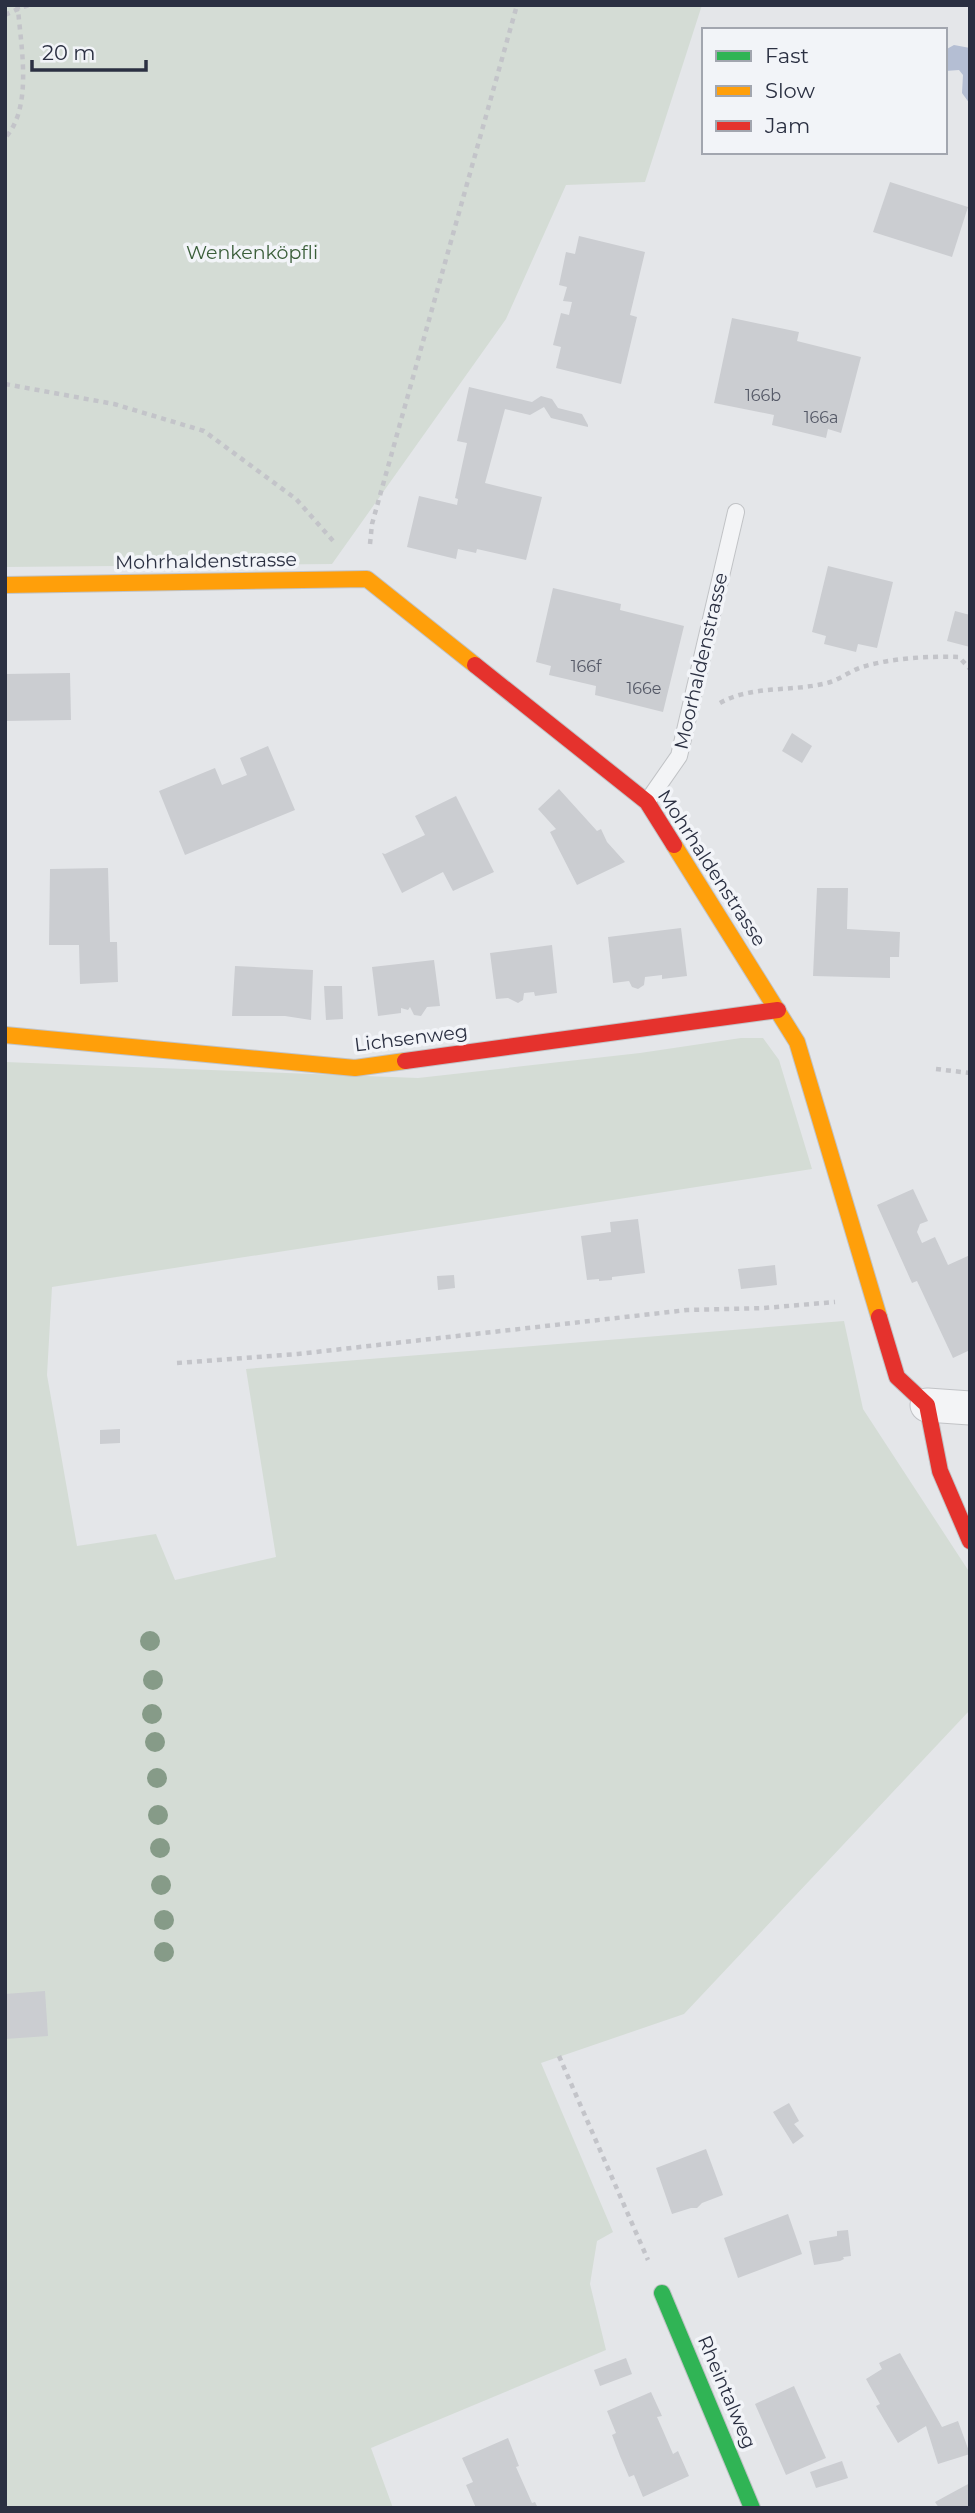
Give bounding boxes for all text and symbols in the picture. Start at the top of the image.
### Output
scale bar [32,28,145,72]
legend [702,28,947,154]
text: 20 m [42,40,96,65]
text: Fast [765,43,809,68]
text: Slow [765,78,815,103]
text: Jam [764,113,810,138]
park label: Wenkenköpfli [186,241,318,264]
house number: 166b [745,386,781,405]
house number: 166a [804,408,838,427]
street label: Mohrhaldenstrasse [115,548,297,574]
street label: Moorhaldenstrasse [669,570,733,752]
house number: 166f [571,657,602,676]
house number: 166e [626,679,662,698]
street label: Mohrhaldenstrasse [653,785,771,951]
street label: Lichsenweg [353,1020,469,1056]
street label: Rheintalweg [693,2332,761,2452]

